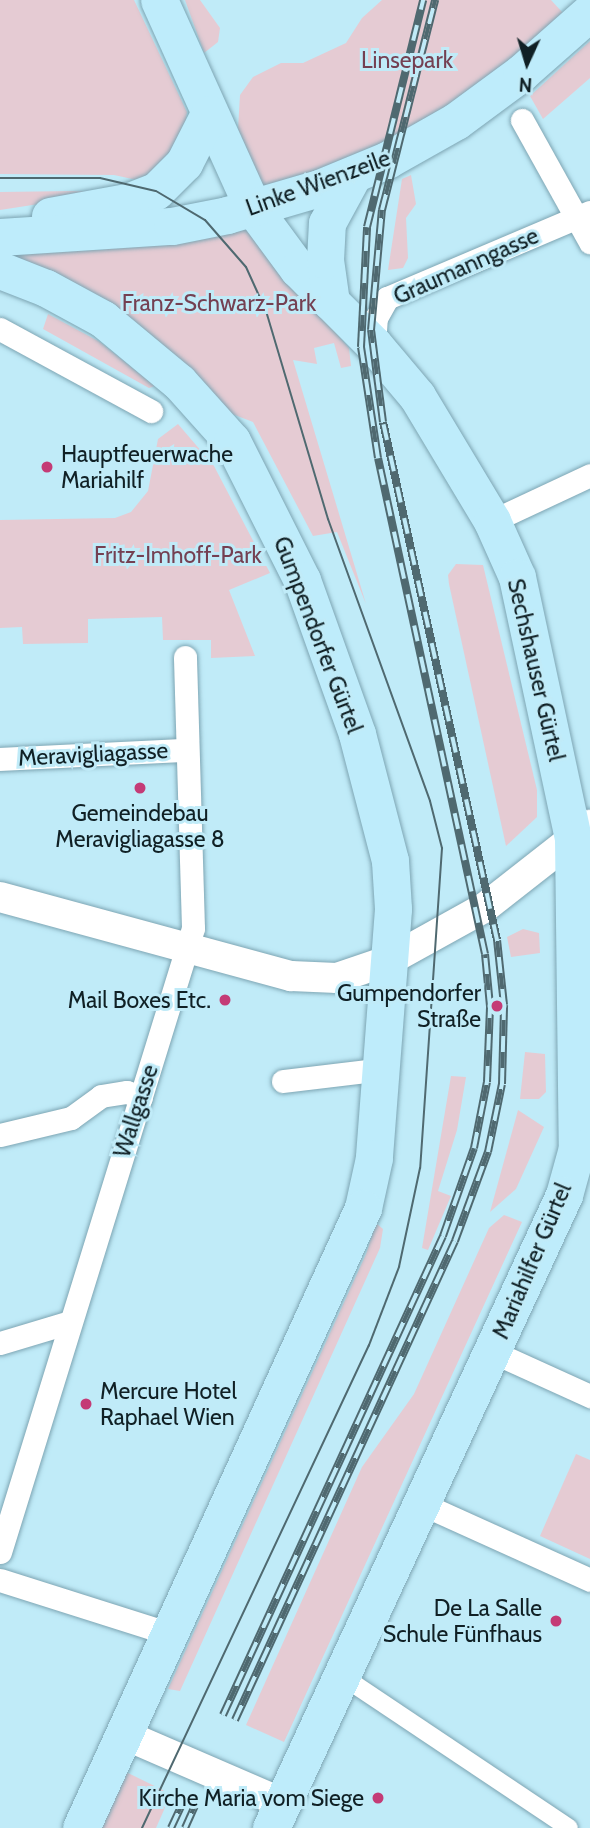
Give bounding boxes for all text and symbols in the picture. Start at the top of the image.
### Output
north arrow [492,28,562,98]
park label: Linsepark [361,46,453,74]
text: N [518,73,533,96]
street label: Linke Wienzeile [242,144,394,222]
street label: Graumanngasse [389,222,543,310]
park label: Franz-Schwarz-Park [122,289,316,317]
place label: Hauptfeuerwache Mariahilf [61,440,233,494]
marker: Hauptfeuerwache Mariahilf [39,459,55,475]
street label: Gumpendorfer Gürtel [268,533,368,737]
park label: Fritz-Imhoff-Park [94,541,262,569]
street label: Sechshauser Gürtel [502,576,570,764]
street label: Meravigliagasse [17,736,169,772]
marker: Gemeindebau Meravigliagasse 8 [132,780,148,796]
place label: Gemeindebau Meravigliagasse 8 [55,799,225,853]
place label: Gumpendorfer Straße [337,979,481,1033]
place label: Mail Boxes Etc. [68,986,211,1014]
marker: Mail Boxes Etc. [217,992,233,1008]
marker: Gumpendorfer Straße [487,996,507,1016]
street label: Wallgasse [108,1061,164,1161]
street label: Mariahilfer Gürtel [487,1179,577,1343]
place label: Mercure Hotel Raphael Wien [100,1377,237,1431]
marker: Mercure Hotel Raphael Wien [78,1396,94,1412]
place label: De La Salle Schule Fünfhaus [383,1594,542,1648]
marker: De La Salle Schule Fünfhaus [548,1613,564,1629]
place label: Kirche Maria vom Siege [139,1784,364,1812]
marker: Kirche Maria vom Siege [370,1790,386,1806]

